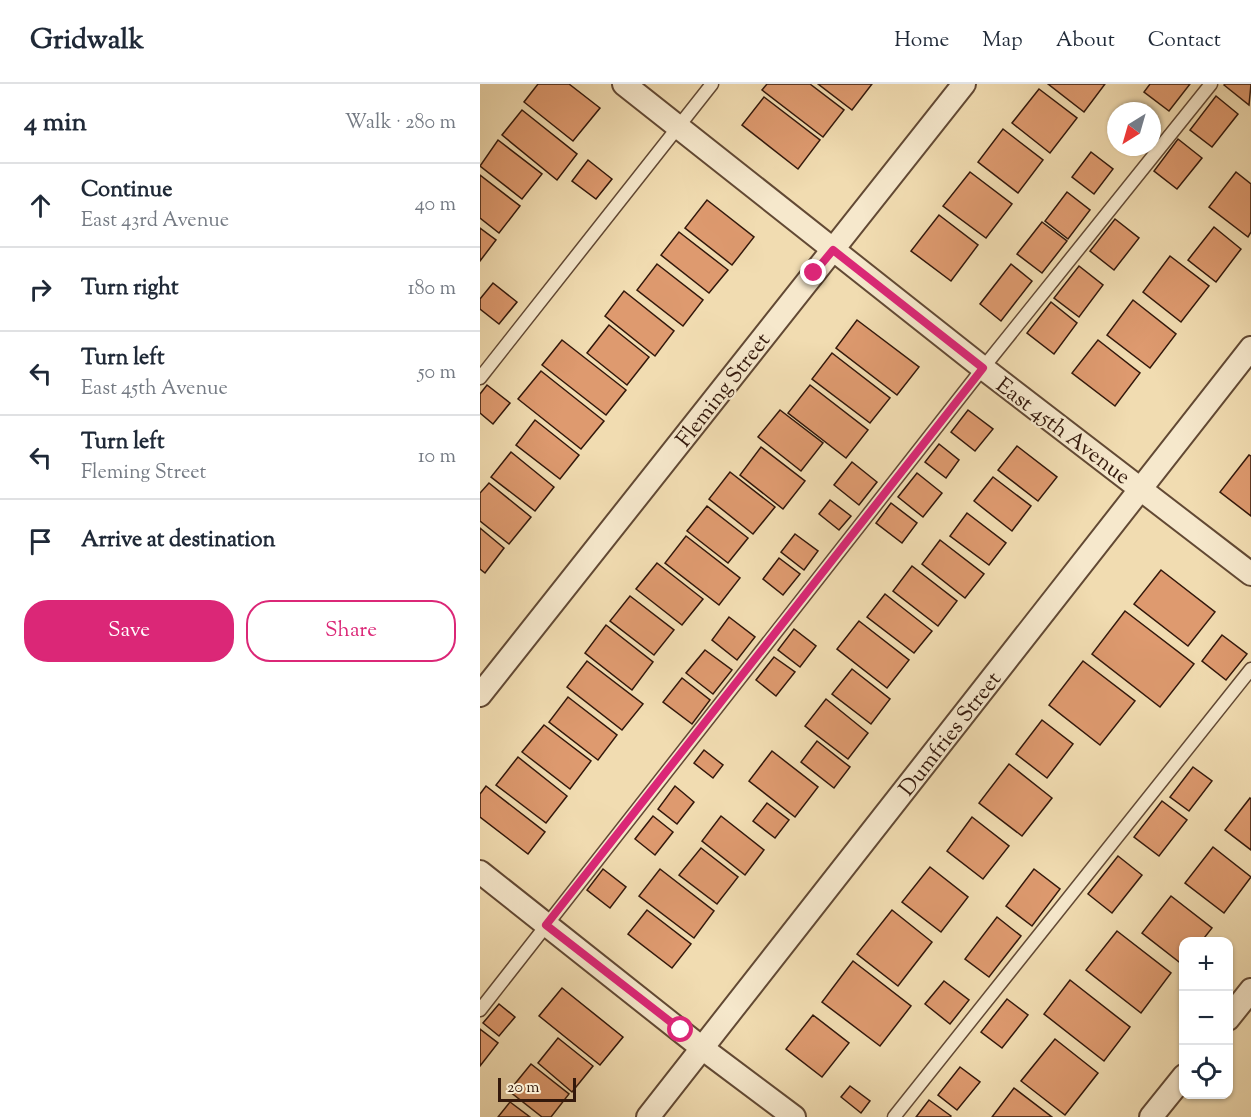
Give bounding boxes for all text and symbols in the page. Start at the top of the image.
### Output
text: Gridwalk [30,21,144,61]
text: Home [894,26,949,56]
text: Map [982,26,1023,56]
text: About [1056,26,1115,56]
text: Contact [1148,26,1221,56]
north arrow [1107,102,1161,156]
text: 4 min [24,105,87,142]
text: Walk · 280 m [345,109,456,138]
text: Continue [81,175,172,207]
icon: ahead [24,189,57,222]
text: 40 m [415,191,456,220]
text: East 43rd Avenue [81,207,229,236]
route end [800,259,826,285]
icon: right [24,273,57,306]
text: Turn right [81,273,178,305]
text: 180 m [408,275,456,304]
street label: Fleming Street [669,326,780,455]
text: Turn left [81,343,164,375]
icon: left [24,357,57,390]
text: 50 m [418,359,456,388]
street label: East 45th Avenue [988,371,1136,494]
text: East 45th Avenue [81,375,228,404]
text: Turn left [81,427,164,459]
icon: left [24,441,57,474]
text: 10 m [418,443,456,472]
text: Fleming Street [81,459,206,488]
icon: arrive [24,525,57,558]
text: Arrive at destination [81,525,276,557]
button: Save [24,600,234,662]
button: Share [246,600,456,662]
street label: Dumfries Street [892,665,1011,804]
map controls [1179,937,1233,1099]
button: + [1179,937,1233,991]
button: − [1179,991,1233,1045]
route start [667,1016,693,1042]
button: locate [1179,1045,1233,1099]
scale bar [498,1075,576,1102]
text: 20 m [507,1077,540,1100]

